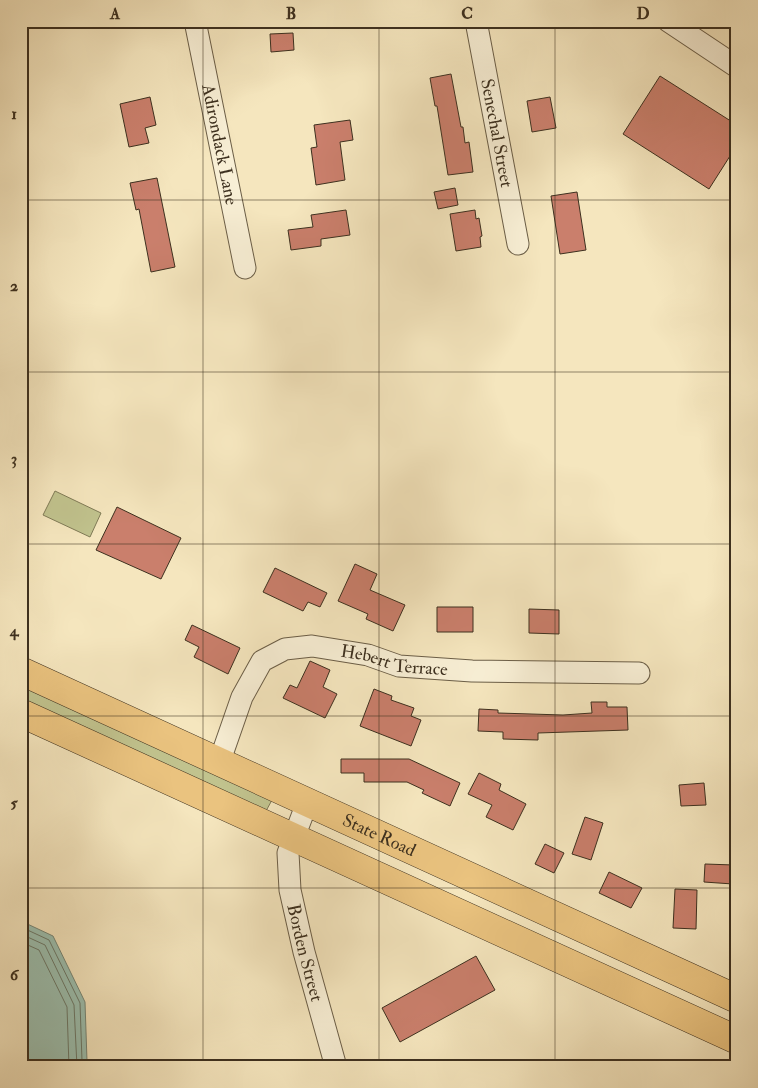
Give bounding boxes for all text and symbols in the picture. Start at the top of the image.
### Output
text: A [109,4,121,24]
text: B [286,4,296,24]
text: C [461,4,473,24]
text: D [636,4,650,24]
street label: Senechal Street [476,77,519,190]
street label: Adirondack Lane [196,81,244,207]
text: 1 [11,104,17,124]
text: 2 [10,276,18,296]
text: 3 [11,449,17,469]
text: 4 [9,621,20,641]
street label: Hebert Terrace [339,639,449,681]
text: 5 [10,793,18,813]
street label: State Road [339,808,420,862]
street label: Borden Street [282,902,329,1004]
text: 6 [10,965,20,985]

